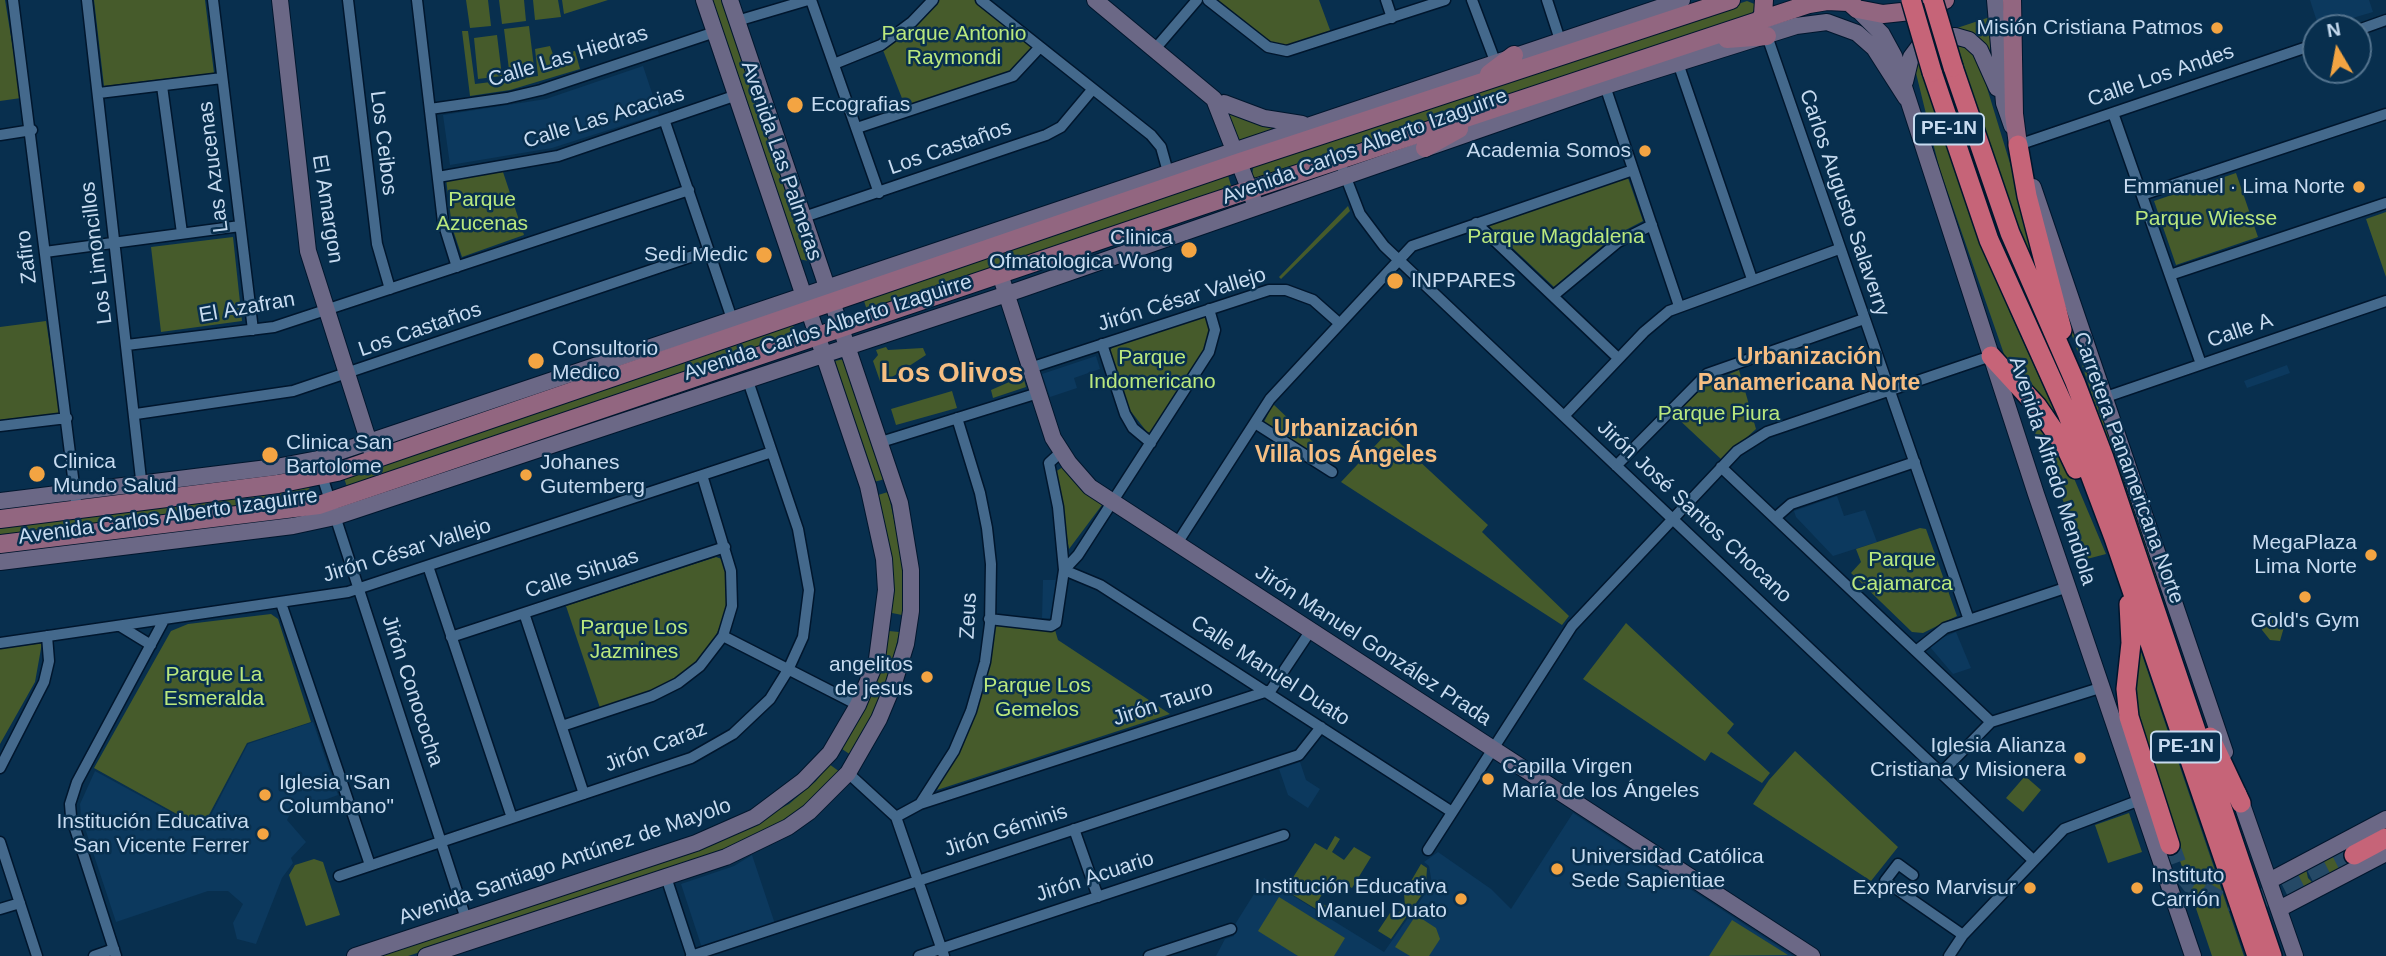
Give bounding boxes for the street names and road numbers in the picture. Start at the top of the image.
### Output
street label: Calle Las Hiedras [485,21,651,93]
street label: Calle Los Andes [2085,39,2237,113]
street label: Avenida Las Palmeras [735,58,827,264]
street label: Calle Las Acacias [521,82,687,154]
street label: Avenida Carlos Alberto Izaguirre [1219,84,1511,210]
street label: Carlos Augusto Salaverry [1793,86,1895,320]
street label: Los Ceibos [364,89,402,197]
street label: Las Azucenas [193,100,235,234]
road number: PE-1N [1914,113,1984,144]
street label: Los Castaños [885,115,1015,181]
street label: El Amargon [306,153,348,265]
street label: Los Limoncillos [76,180,118,326]
street label: Zafiro [11,229,43,285]
street label: Jirón César Vallejo [1095,262,1269,338]
street label: Avenida Carlos Alberto Izaguirre [681,269,975,387]
street label: El Azafran [197,287,297,329]
street label: Los Castaños [355,297,485,363]
street label: Calle A [2204,308,2276,354]
street label: Carretera Panamericana Norte [2067,329,2189,607]
street label: Avenida Alfredo Mendiola [2003,353,2101,589]
street label: Jirón José Santos Chocano [1591,415,1797,609]
street label: Avenida Carlos Alberto Izaguirre [17,484,319,550]
street label: Jirón César Vallejo [320,513,494,589]
street label: Calle Sihuas [522,544,642,604]
street label: Jirón Manuel González Prada [1250,560,1496,732]
street label: Zeus [955,592,983,640]
street label: Calle Manuel Duato [1186,610,1354,732]
street label: Jirón Conococha [376,612,448,770]
street label: Jirón Tauro [1110,676,1216,732]
street label: Jirón Caraz [601,716,711,778]
road number: PE-1N [2151,732,2221,762]
street label: Avenida Santiago Antúnez de Mayolo [395,793,735,931]
street label: Jirón Géminis [941,799,1071,863]
street label: Jirón Acuario [1033,846,1157,908]

